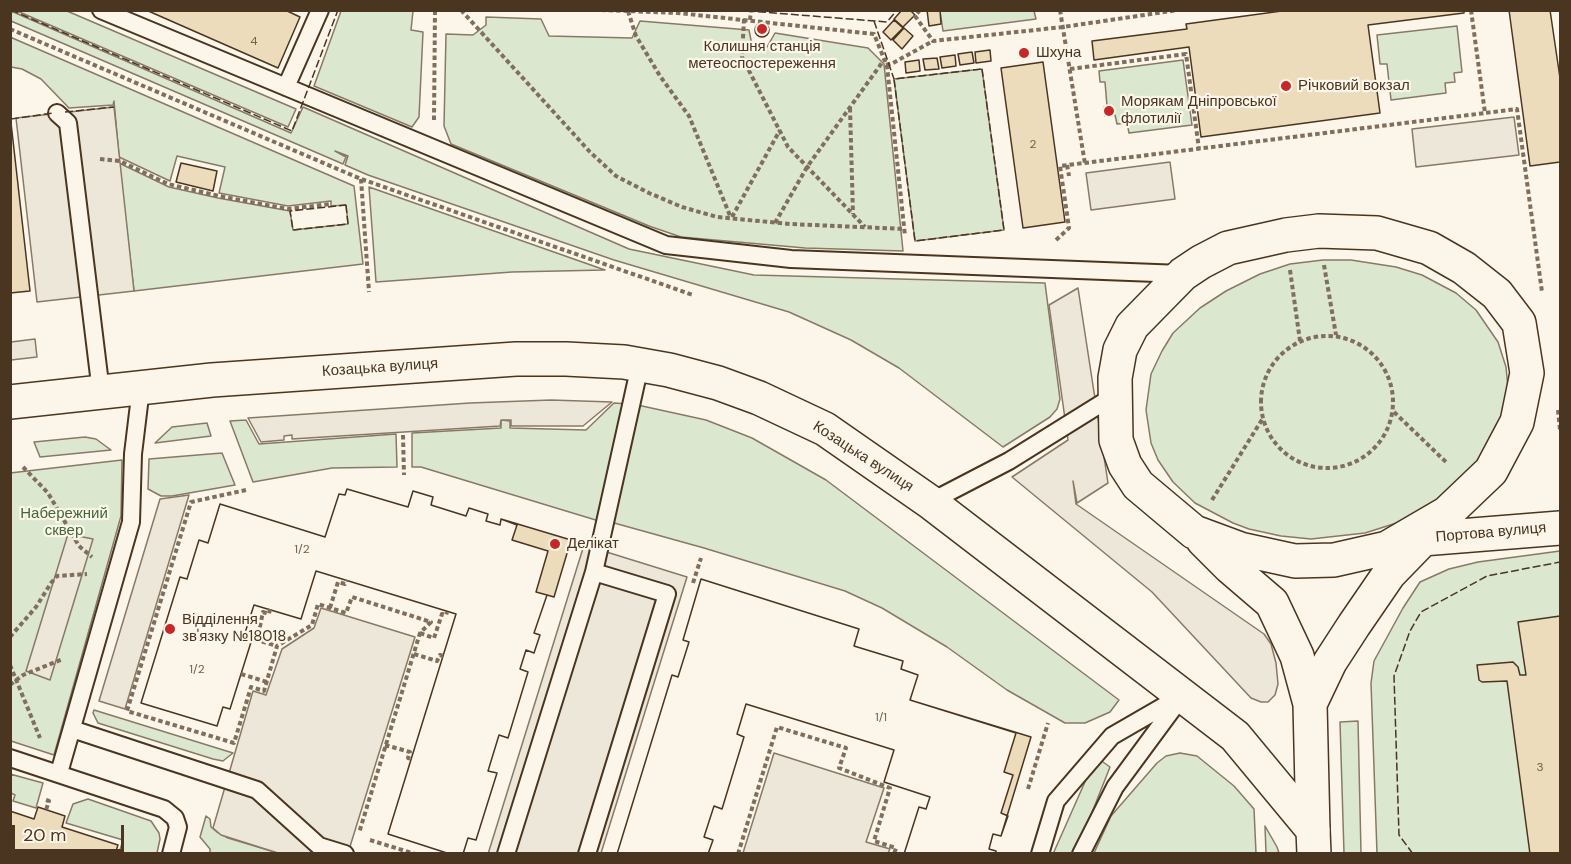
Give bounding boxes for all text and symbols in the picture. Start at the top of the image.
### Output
marker: Колишня станція метеоспостереження [755,22,769,36]
house number: 4 [250,35,258,49]
place label: Колишня станція метеоспостереження [688,38,836,73]
place label: Шхуна [1036,44,1081,62]
marker: Шхуна [1017,46,1031,60]
place label: Річковий вокзал [1298,77,1410,95]
marker: Річковий вокзал [1279,79,1293,93]
place label: Морякам Дніпровської флотилії [1121,93,1277,128]
marker: Морякам Дніпровської флотилії [1102,104,1116,118]
house number: 2 [1030,138,1036,152]
street label: Козацька вулиця [321,355,439,381]
street label: Козацька вулиця [809,418,917,496]
park label: Набережний сквер [20,505,108,540]
street label: Портова вулиця [1435,519,1547,547]
place label: Делікат [567,535,619,553]
marker: Делікат [548,537,562,551]
house number: 1/2 [294,543,310,557]
place label: Відділення зв'язку №18018 [182,611,286,646]
marker: Відділення зв'язку №18018 [163,622,177,636]
house number: 1/2 [189,663,205,677]
house number: 1/1 [875,711,887,725]
house number: 3 [1536,761,1544,775]
scale bar [15,813,128,851]
text: 20 m [23,823,66,847]

